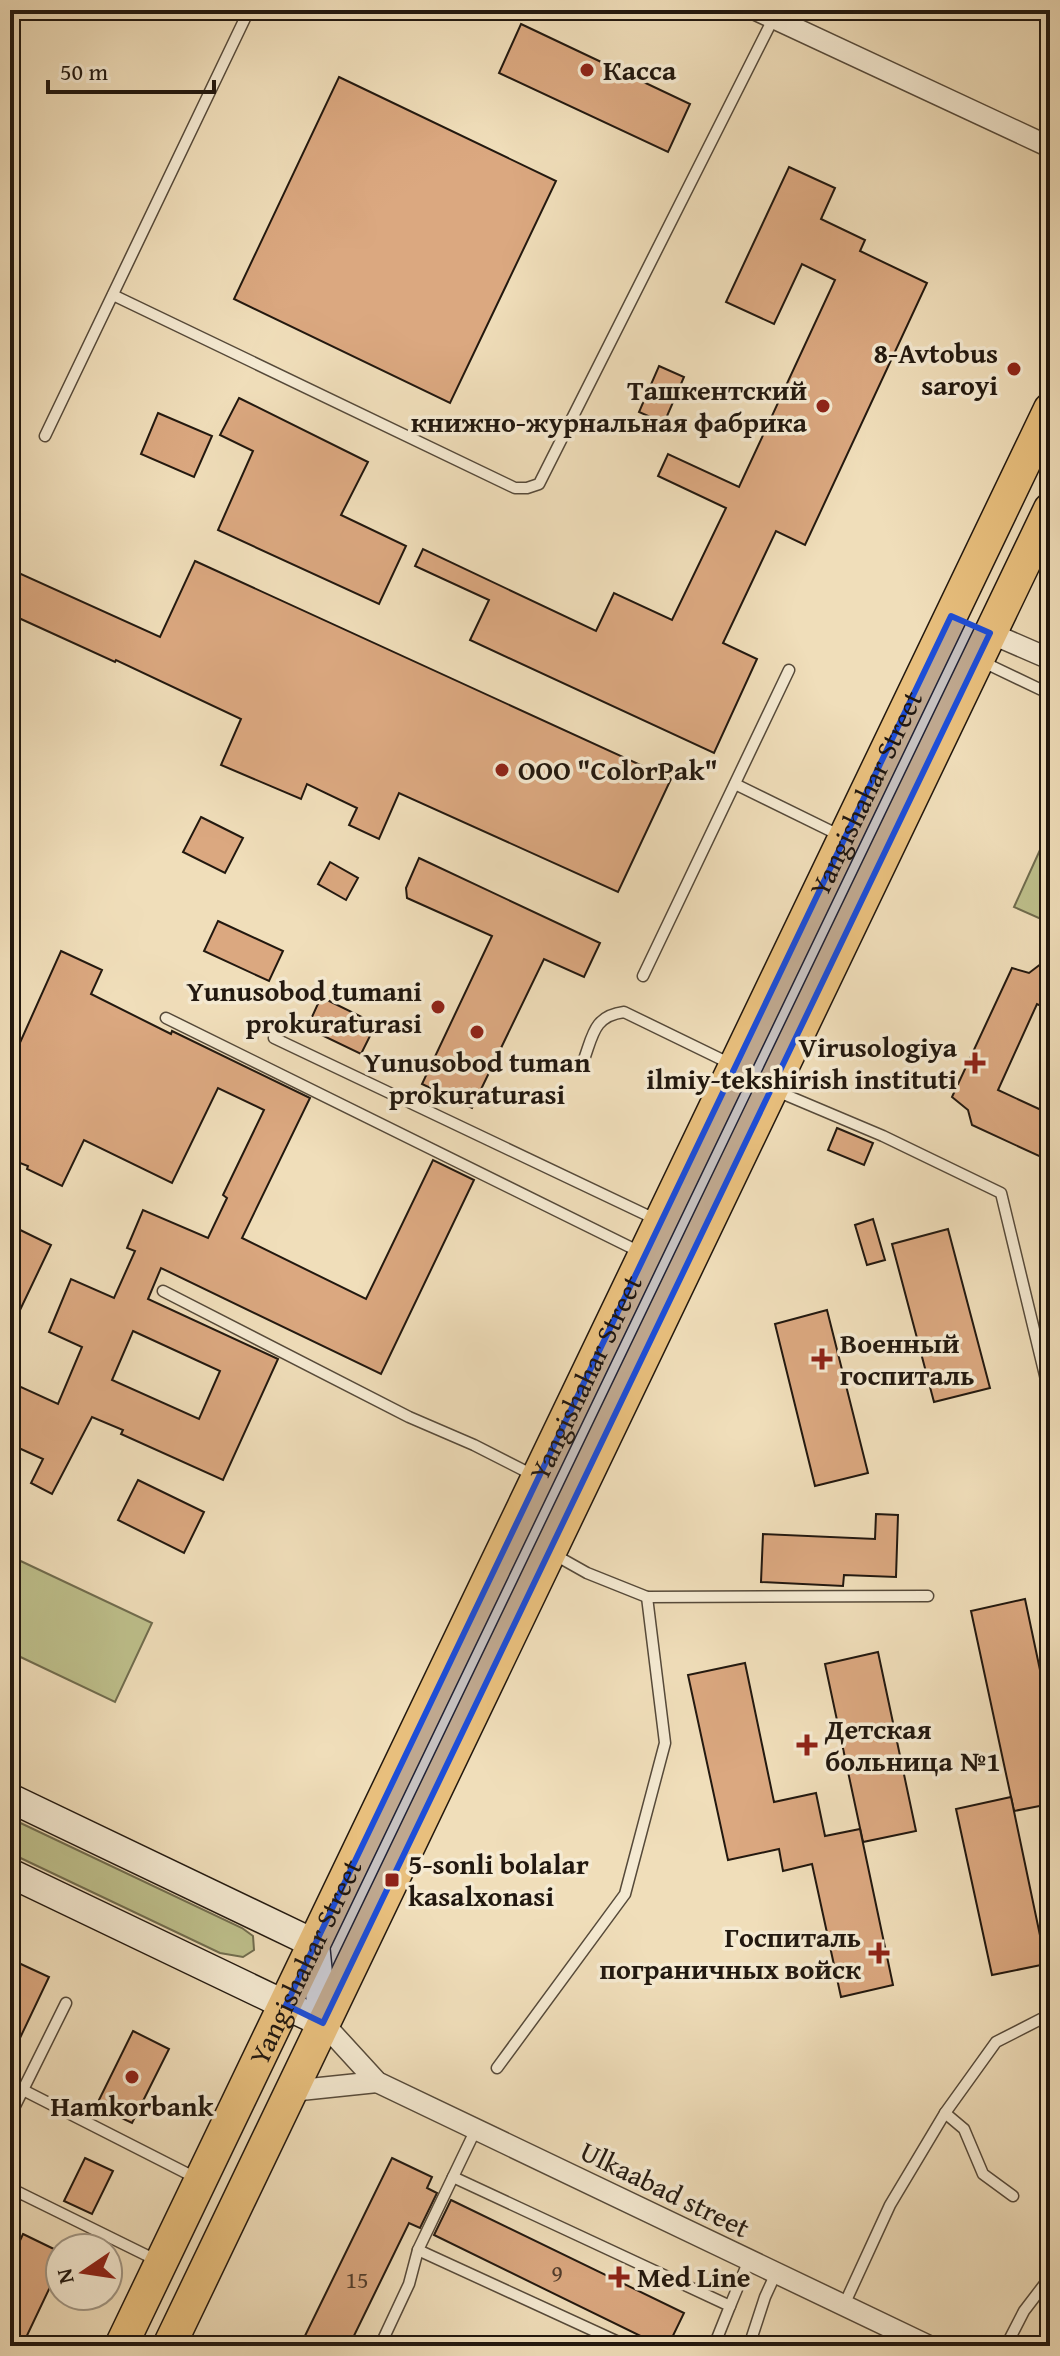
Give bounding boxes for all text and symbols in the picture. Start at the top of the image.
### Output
scale bar [48,44,214,94]
place label: Касса [603,49,677,90]
text: 50 m [60,54,108,89]
marker: Касса [578,61,596,79]
place label: 8-Avtobus saroyi [874,332,998,405]
marker: 8-Avtobus saroyi [1005,360,1023,378]
place label: Ташкентский книжно-журнальная фабрика [411,369,808,442]
marker: Ташкентский книжно-журнальная фабрика [814,397,832,415]
street label: Yangishahar Street [798,683,932,903]
place label: OOO "ColorPak" [518,749,718,790]
marker: OOO "ColorPak" [493,761,511,779]
place label: Yunusobod tumani prokuraturasi [186,970,422,1043]
marker: Yunusobod tumani prokuraturasi [429,998,447,1016]
marker: Yunusobod tuman prokuraturasi [468,1023,486,1041]
place label: Virusologiya ilmiy-tekshirish instituti [646,1026,958,1099]
place label: Yunusobod tuman prokuraturasi [364,1041,591,1114]
marker: Virusologiya ilmiy-tekshirish instituti [964,1052,986,1074]
street label: Yangishahar Street [518,1268,652,1487]
place label: Военный госпиталь [840,1322,975,1395]
marker: Военный госпиталь [811,1348,833,1370]
place label: Детская больница №1 [824,1708,1001,1781]
marker: Детская больница №1 [796,1734,818,1756]
place label: 5-sonli bolalar kasalxonasi [408,1843,589,1916]
street label: Yangishahar Street [238,1852,372,2071]
marker: 5-sonli bolalar kasalxonasi [383,1871,401,1889]
place label: Госпиталь пограничных войск [599,1916,862,1989]
marker: Госпиталь пограничных войск [868,1942,890,1964]
marker: Hamkorbank [123,2068,141,2086]
place label: Hamkorbank [51,2085,215,2126]
street label: Ulkaabad street [573,2130,757,2247]
north arrow [44,2232,124,2312]
house number: 9 [551,2255,563,2290]
place label: Med Line [637,2256,751,2297]
house number: 15 [345,2262,369,2297]
text: N [47,2265,82,2287]
marker: Med Line [608,2266,630,2288]

